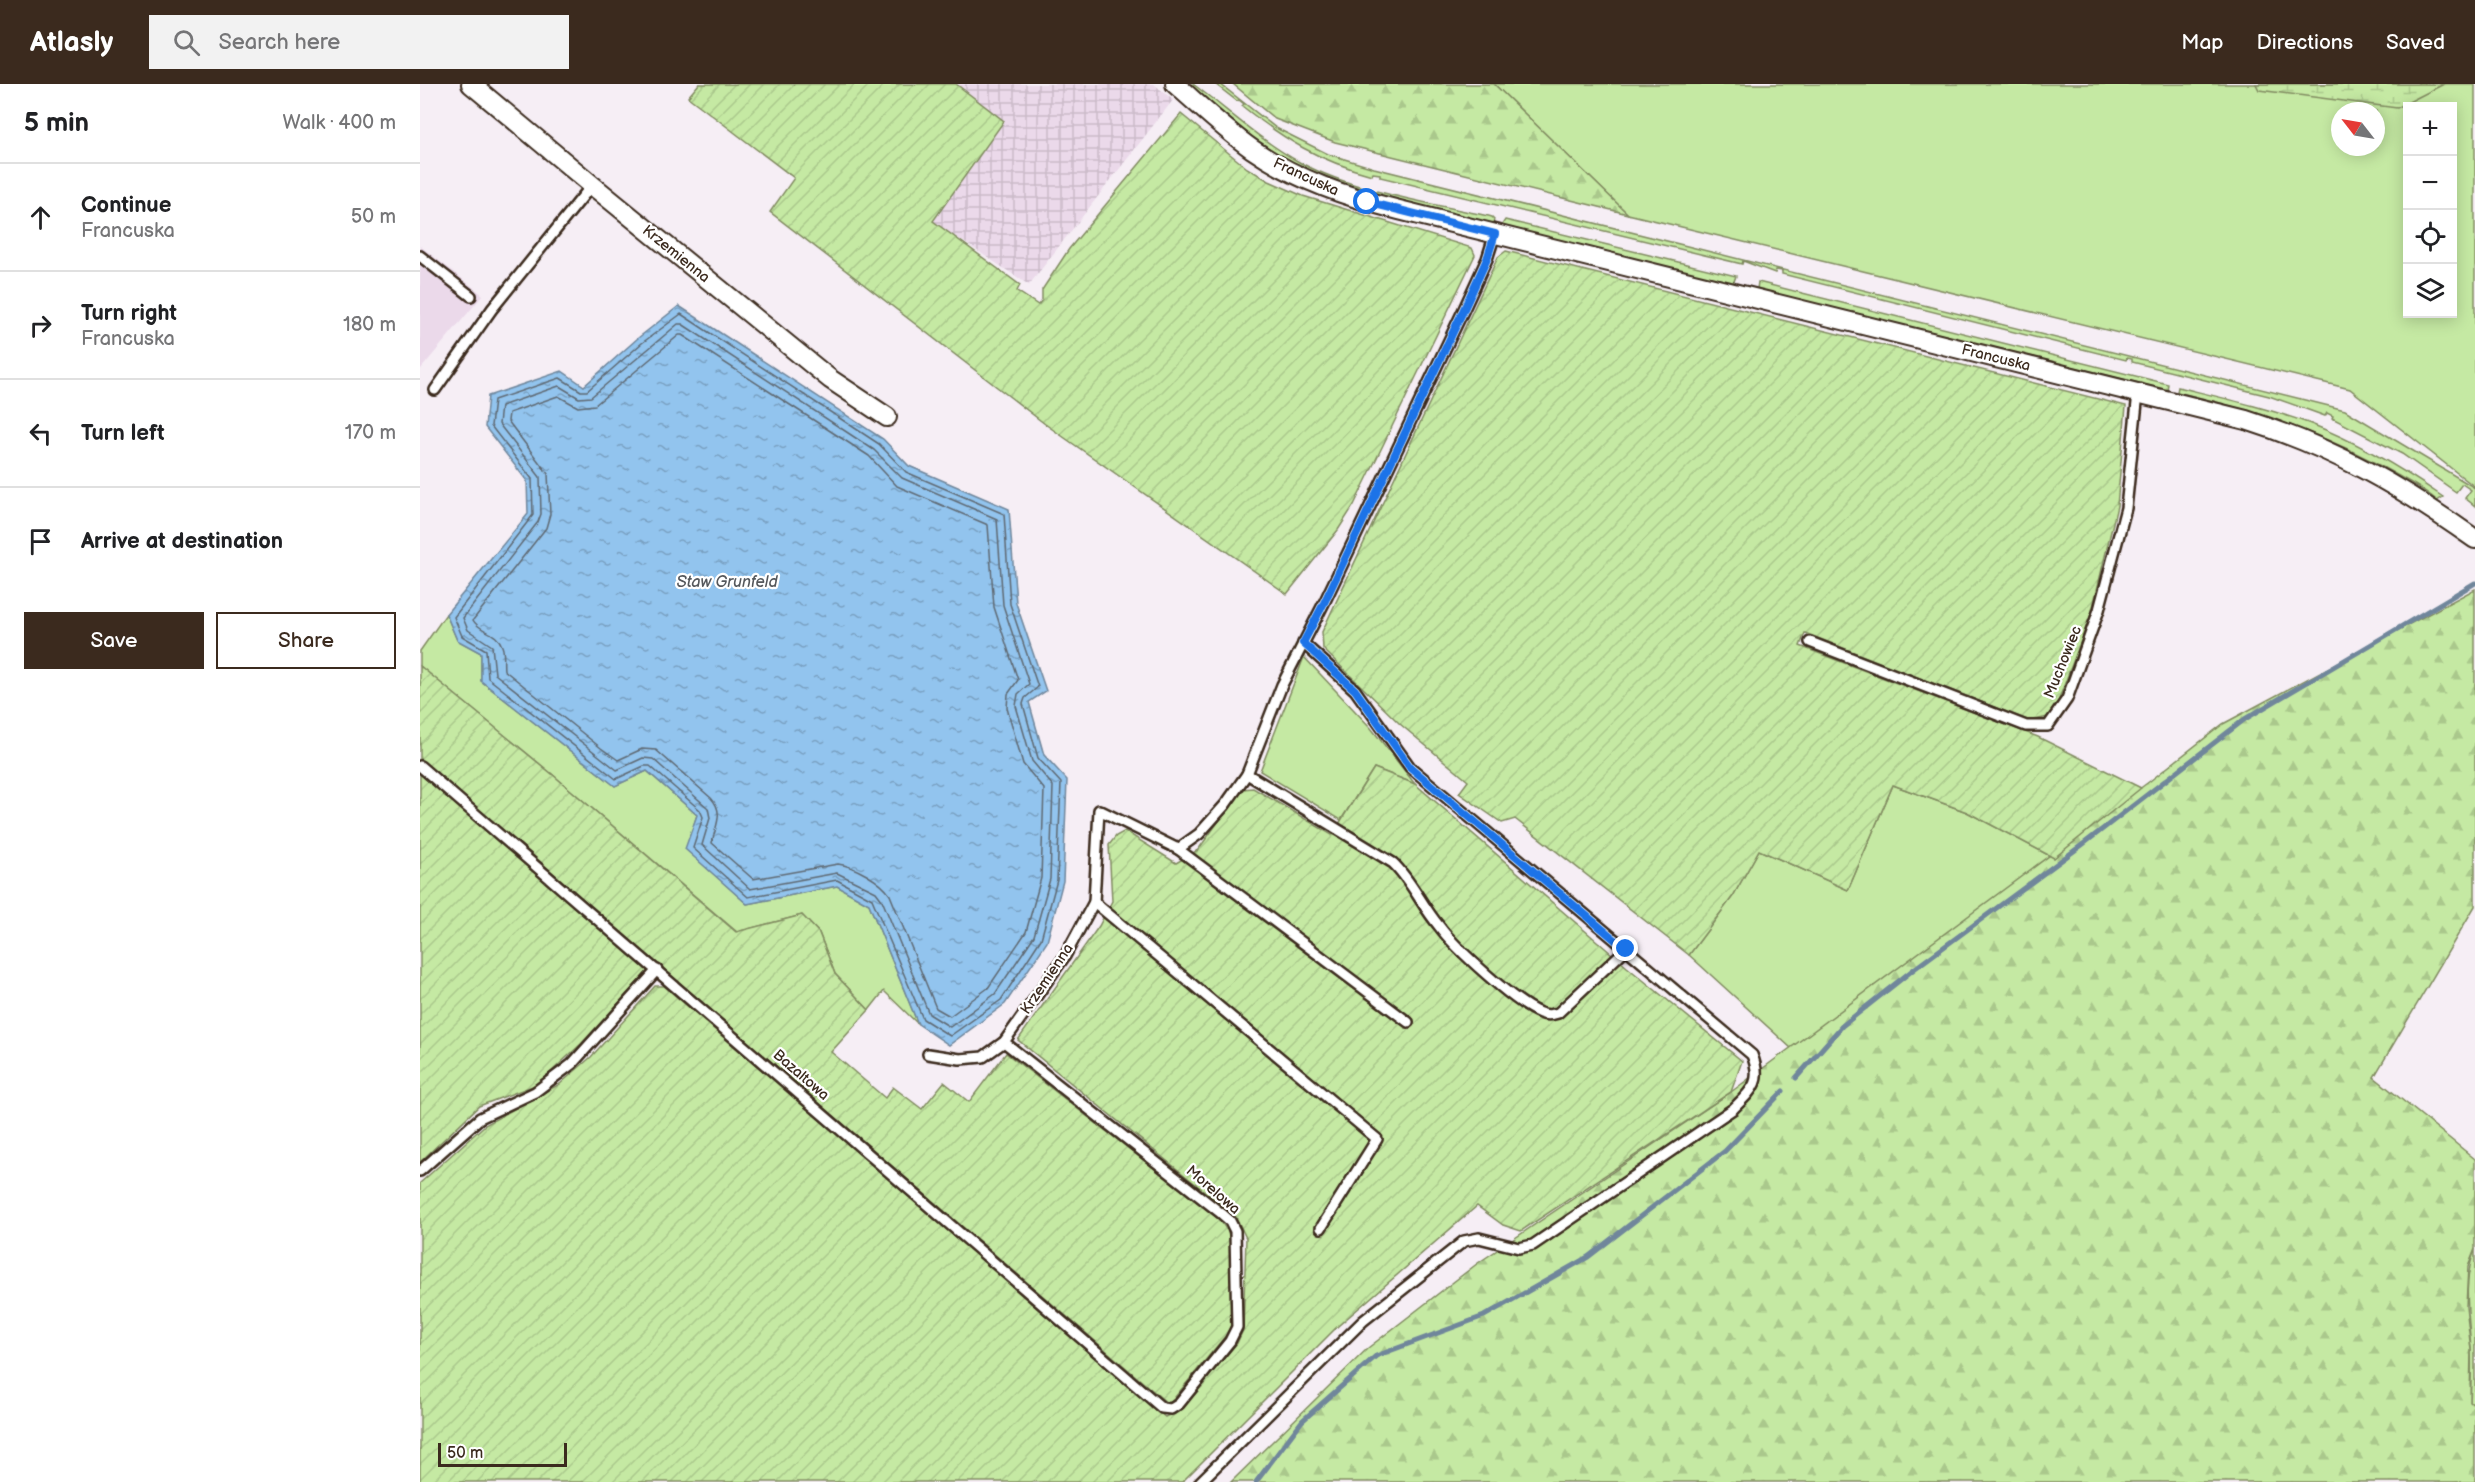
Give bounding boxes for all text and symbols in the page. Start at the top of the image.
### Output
search box [149,15,569,69]
text: Atlasly [30,26,113,59]
icon: search [170,26,203,59]
text: Search here [218,29,340,56]
text: Map [2181,30,2224,55]
text: Directions [2257,30,2353,55]
text: Saved [2386,30,2445,55]
north arrow [2331,102,2385,156]
map controls [2403,102,2457,318]
button: + [2403,102,2457,156]
text: 5 min [24,108,89,139]
text: Walk · 400 m [283,111,396,135]
street label: Francuska [1270,154,1342,200]
button: − [2403,156,2457,210]
route start [1353,188,1379,214]
text: Continue [81,192,171,219]
icon: ahead [24,201,57,234]
text: 50 m [351,205,396,229]
button: locate [2403,210,2457,264]
text: Francuska [81,219,175,243]
street label: Krzemienna [638,221,714,287]
button: layers [2403,264,2457,318]
text: Turn right [81,300,177,327]
icon: right [24,309,57,342]
text: 180 m [343,313,396,337]
text: Francuska [81,327,175,351]
street label: Francuska [1960,340,2032,376]
icon: left [24,417,57,450]
text: Turn left [81,420,165,447]
text: 170 m [345,421,396,445]
icon: arrive [24,525,57,558]
text: Arrive at destination [81,528,283,555]
water label: Staw Grunfeld [676,573,778,592]
button: Save [24,612,204,669]
button: Share [216,612,396,669]
street label: Muchowiec [2040,623,2086,701]
route end [1612,935,1638,961]
street label: Krzemienna [1016,940,1078,1018]
street label: Bazaltowa [769,1045,833,1105]
street label: Morelowa [1182,1161,1244,1219]
scale bar [438,1440,567,1468]
text: 50 m [447,1444,483,1463]

